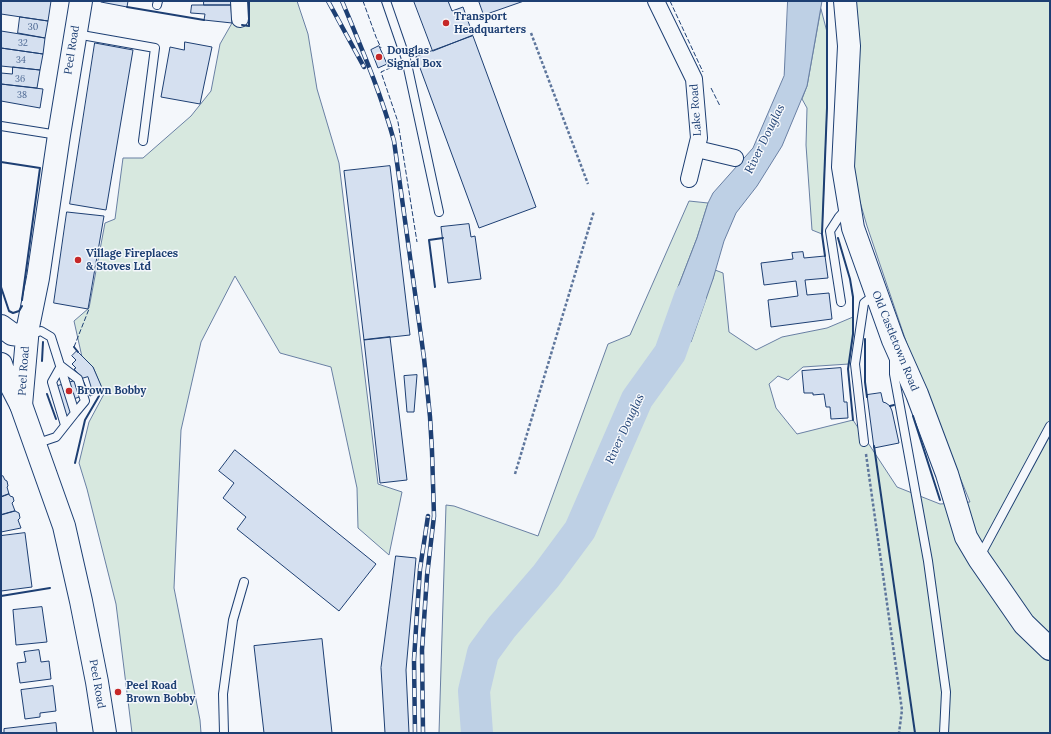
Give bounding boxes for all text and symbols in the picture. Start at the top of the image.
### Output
place label: Transport Headquarters [454,10,526,36]
marker: Transport Headquarters [441,18,451,28]
house number: 30 [28,22,38,32]
street label: Peel Road [62,24,82,76]
house number: 32 [18,38,28,48]
place label: Douglas Signal Box [387,44,442,70]
marker: Douglas Signal Box [374,52,384,62]
house number: 34 [16,55,26,65]
house number: 36 [15,74,25,84]
street label: Lake Road [688,83,704,137]
house number: 38 [17,90,27,100]
water label: River Douglas [742,102,788,176]
place label: Village Fireplaces & Stoves Ltd [86,247,178,273]
marker: Village Fireplaces & Stoves Ltd [73,255,83,265]
street label: Old Castletown Road [869,289,921,393]
street label: Peel Road [16,346,32,396]
place label: Brown Bobby [77,384,146,398]
marker: Brown Bobby [64,386,74,396]
water label: River Douglas [603,392,647,466]
street label: Peel Road [86,658,108,710]
place label: Peel Road Brown Bobby [126,679,195,705]
marker: Peel Road Brown Bobby [113,687,123,697]

